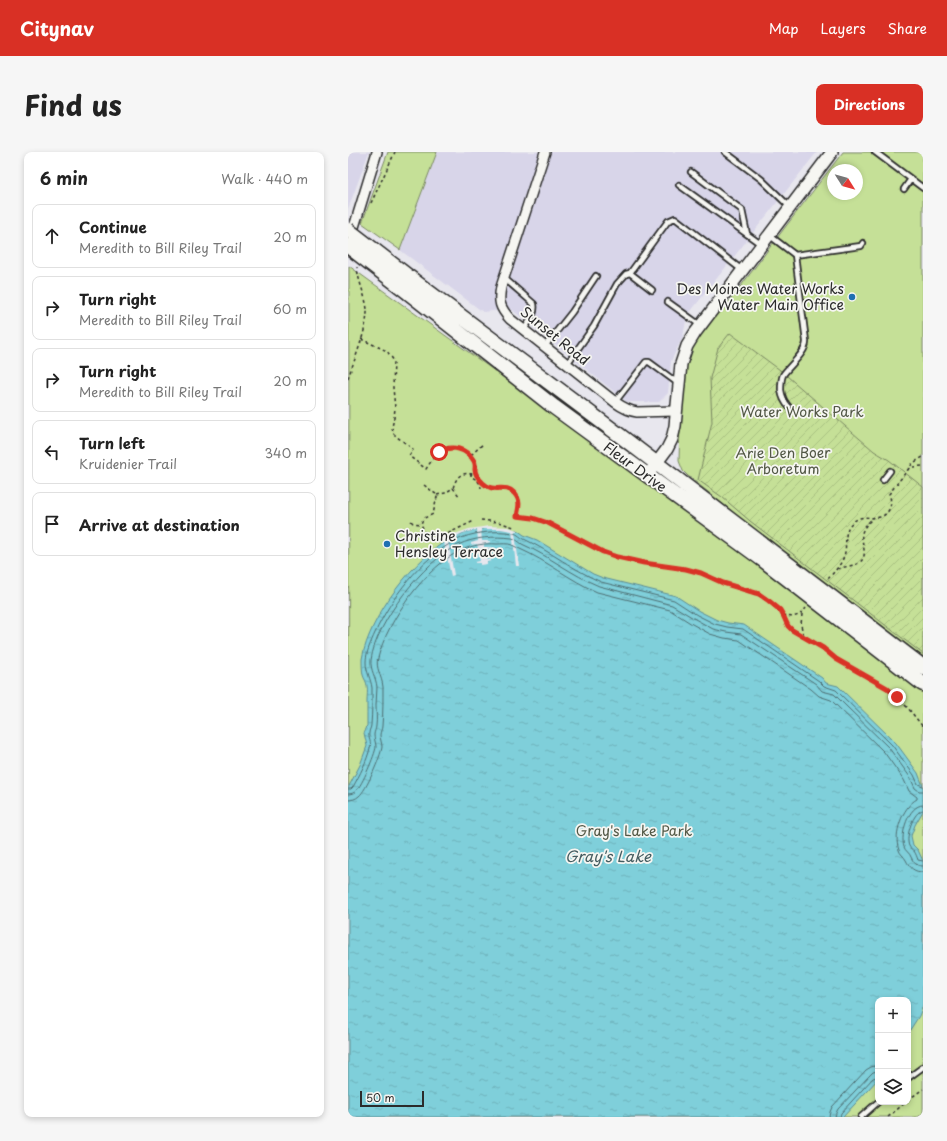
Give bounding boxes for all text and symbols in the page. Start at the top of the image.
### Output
text: Citynav [20,14,94,42]
text: Map [769,18,799,39]
text: Layers [821,18,866,39]
text: Share [888,18,927,39]
text: Find us [24,83,122,126]
button: Directions [816,84,923,125]
north arrow [827,164,863,200]
text: 6 min [40,165,88,191]
text: Walk · 440 m [221,169,308,188]
text: Continue [79,215,147,238]
icon: ahead [41,225,63,247]
text: 20 m [273,227,307,246]
text: Meredith to Bill Riley Trail [79,238,242,257]
place label: Des Moines Water Works Water Main Office [676,278,844,315]
text: Turn right [79,287,156,310]
marker: Des Moines Water Works Water Main Office [847,292,857,302]
icon: right [41,297,63,319]
text: 60 m [273,299,307,318]
street label: Sunset Road [516,301,594,370]
text: Meredith to Bill Riley Trail [79,310,242,329]
text: Turn right [79,359,156,382]
icon: right [41,369,63,391]
text: 20 m [273,371,307,390]
text: Meredith to Bill Riley Trail [79,382,242,401]
park label: Water Works Park [740,401,864,422]
text: Turn left [79,431,145,454]
street label: Fleur Drive [599,436,671,497]
icon: left [41,441,63,463]
park label: Arie Den Boer Arboretum [735,442,831,479]
text: 340 m [264,443,307,462]
route start [430,443,448,461]
text: Kruidenier Trail [79,454,177,473]
icon: arrive [41,513,63,535]
text: Arrive at destination [79,513,240,536]
place label: Christine Hensley Terrace [395,525,503,562]
marker: Christine Hensley Terrace [382,539,392,549]
route end [888,688,906,706]
park label: Gray's Lake Park [576,820,693,841]
water label: Gray's Lake [565,844,652,867]
map controls [875,997,911,1105]
button: + [875,997,911,1033]
button: − [875,1033,911,1069]
button: layers [875,1069,911,1105]
scale bar [360,1089,424,1108]
text: 50 m [366,1089,395,1106]

